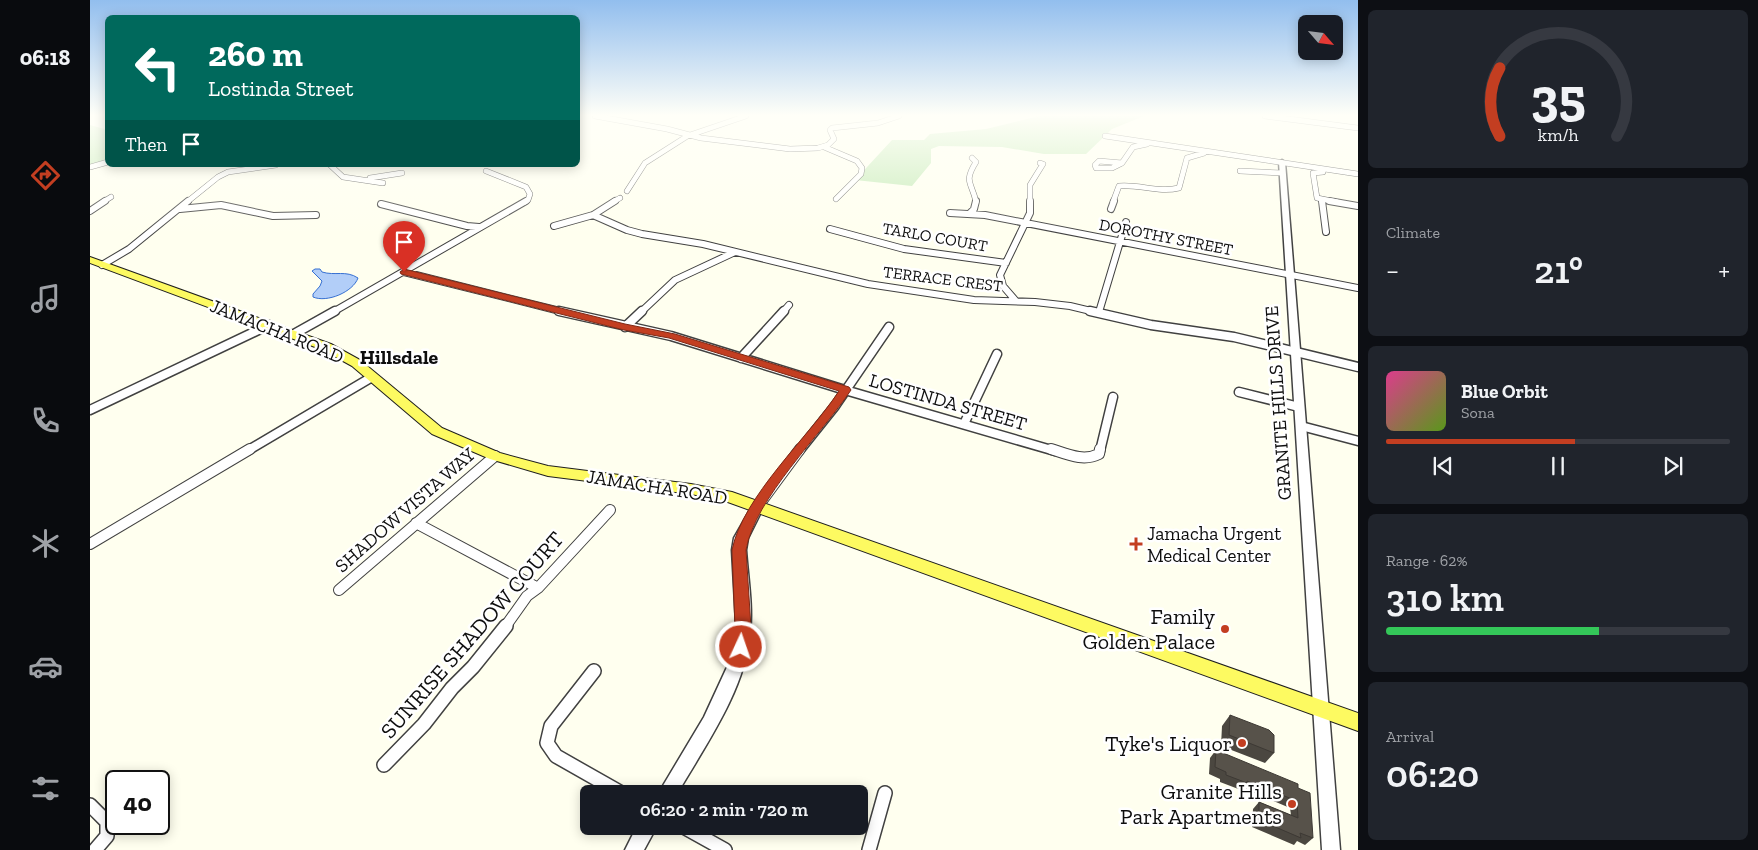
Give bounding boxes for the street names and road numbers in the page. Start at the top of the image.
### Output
street label: DOROTHY STREET [1097,215,1235,259]
street label: TARLO COURT [881,218,989,256]
street label: TERRACE CREST [882,262,1004,296]
street label: JAMACHA ROAD [207,294,347,368]
street label: GRANITE HILLS DRIVE [1260,305,1296,501]
street label: LOSTINDA STREET [867,369,1030,436]
street label: SHADOW VISTA WAY [330,443,480,577]
street label: JAMACHA ROAD [585,465,729,509]
street label: SUNRISE SHADOW COURT [375,526,570,744]

